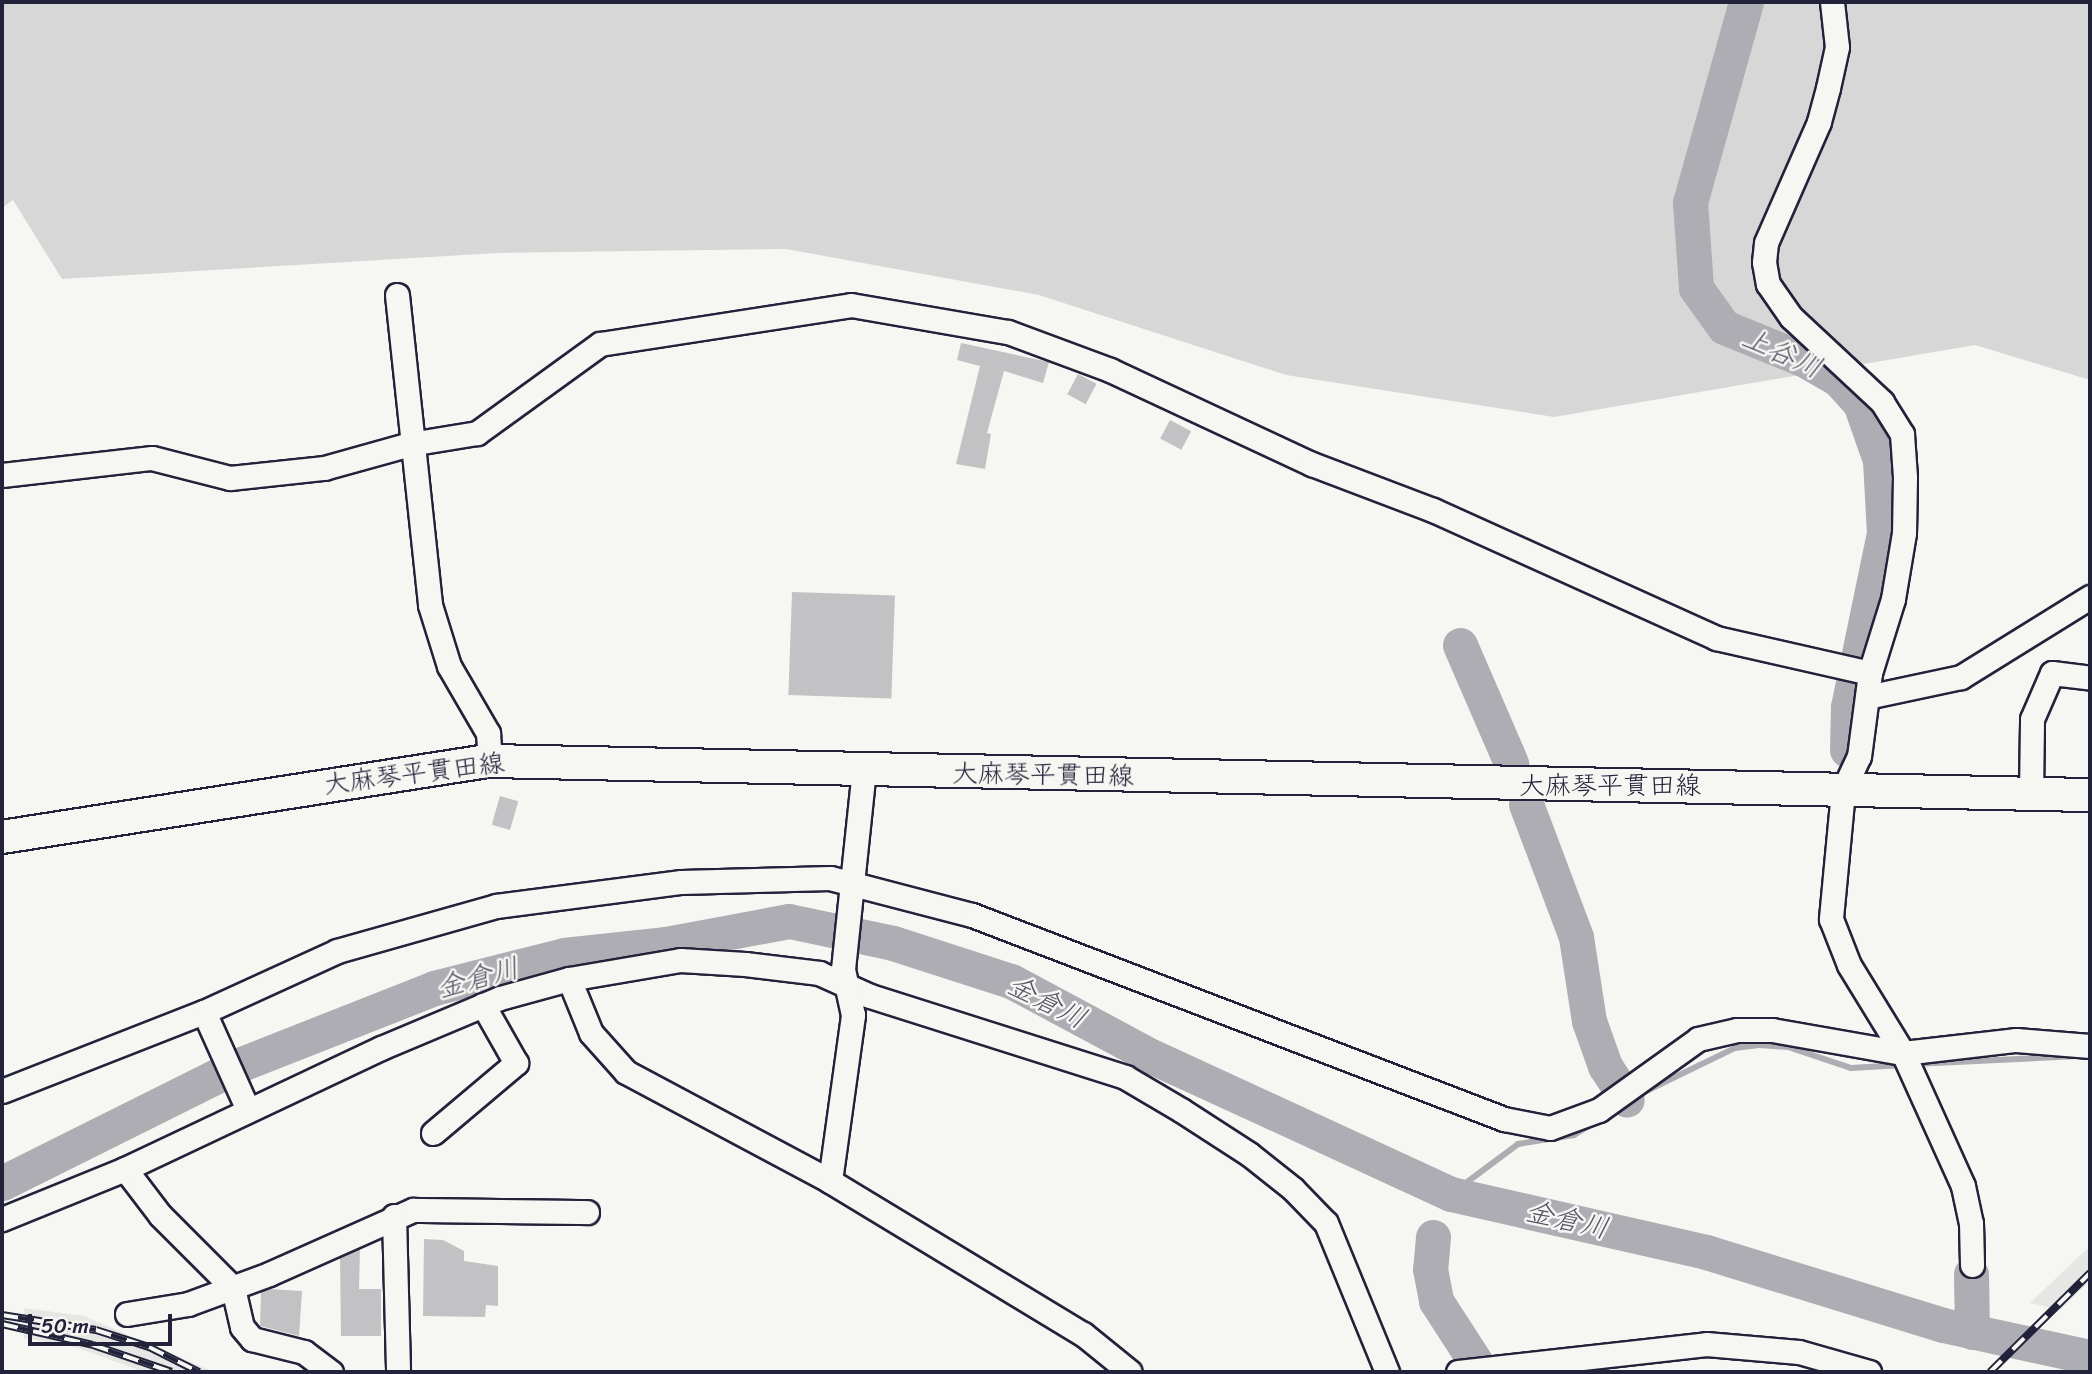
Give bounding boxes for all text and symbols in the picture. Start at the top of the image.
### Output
water label: 上谷川 [1737,321,1827,385]
street label: 大麻琴平貫田線 [322,747,506,801]
street label: 大麻琴平貫田線 [952,758,1134,792]
street label: 大麻琴平貫田線 [1519,770,1701,802]
water label: 金倉川 [433,951,523,1005]
water label: 金倉川 [1002,968,1092,1036]
water label: 金倉川 [1522,1194,1612,1246]
scale bar [32,1300,175,1344]
text: 50 m [41,1307,89,1345]

